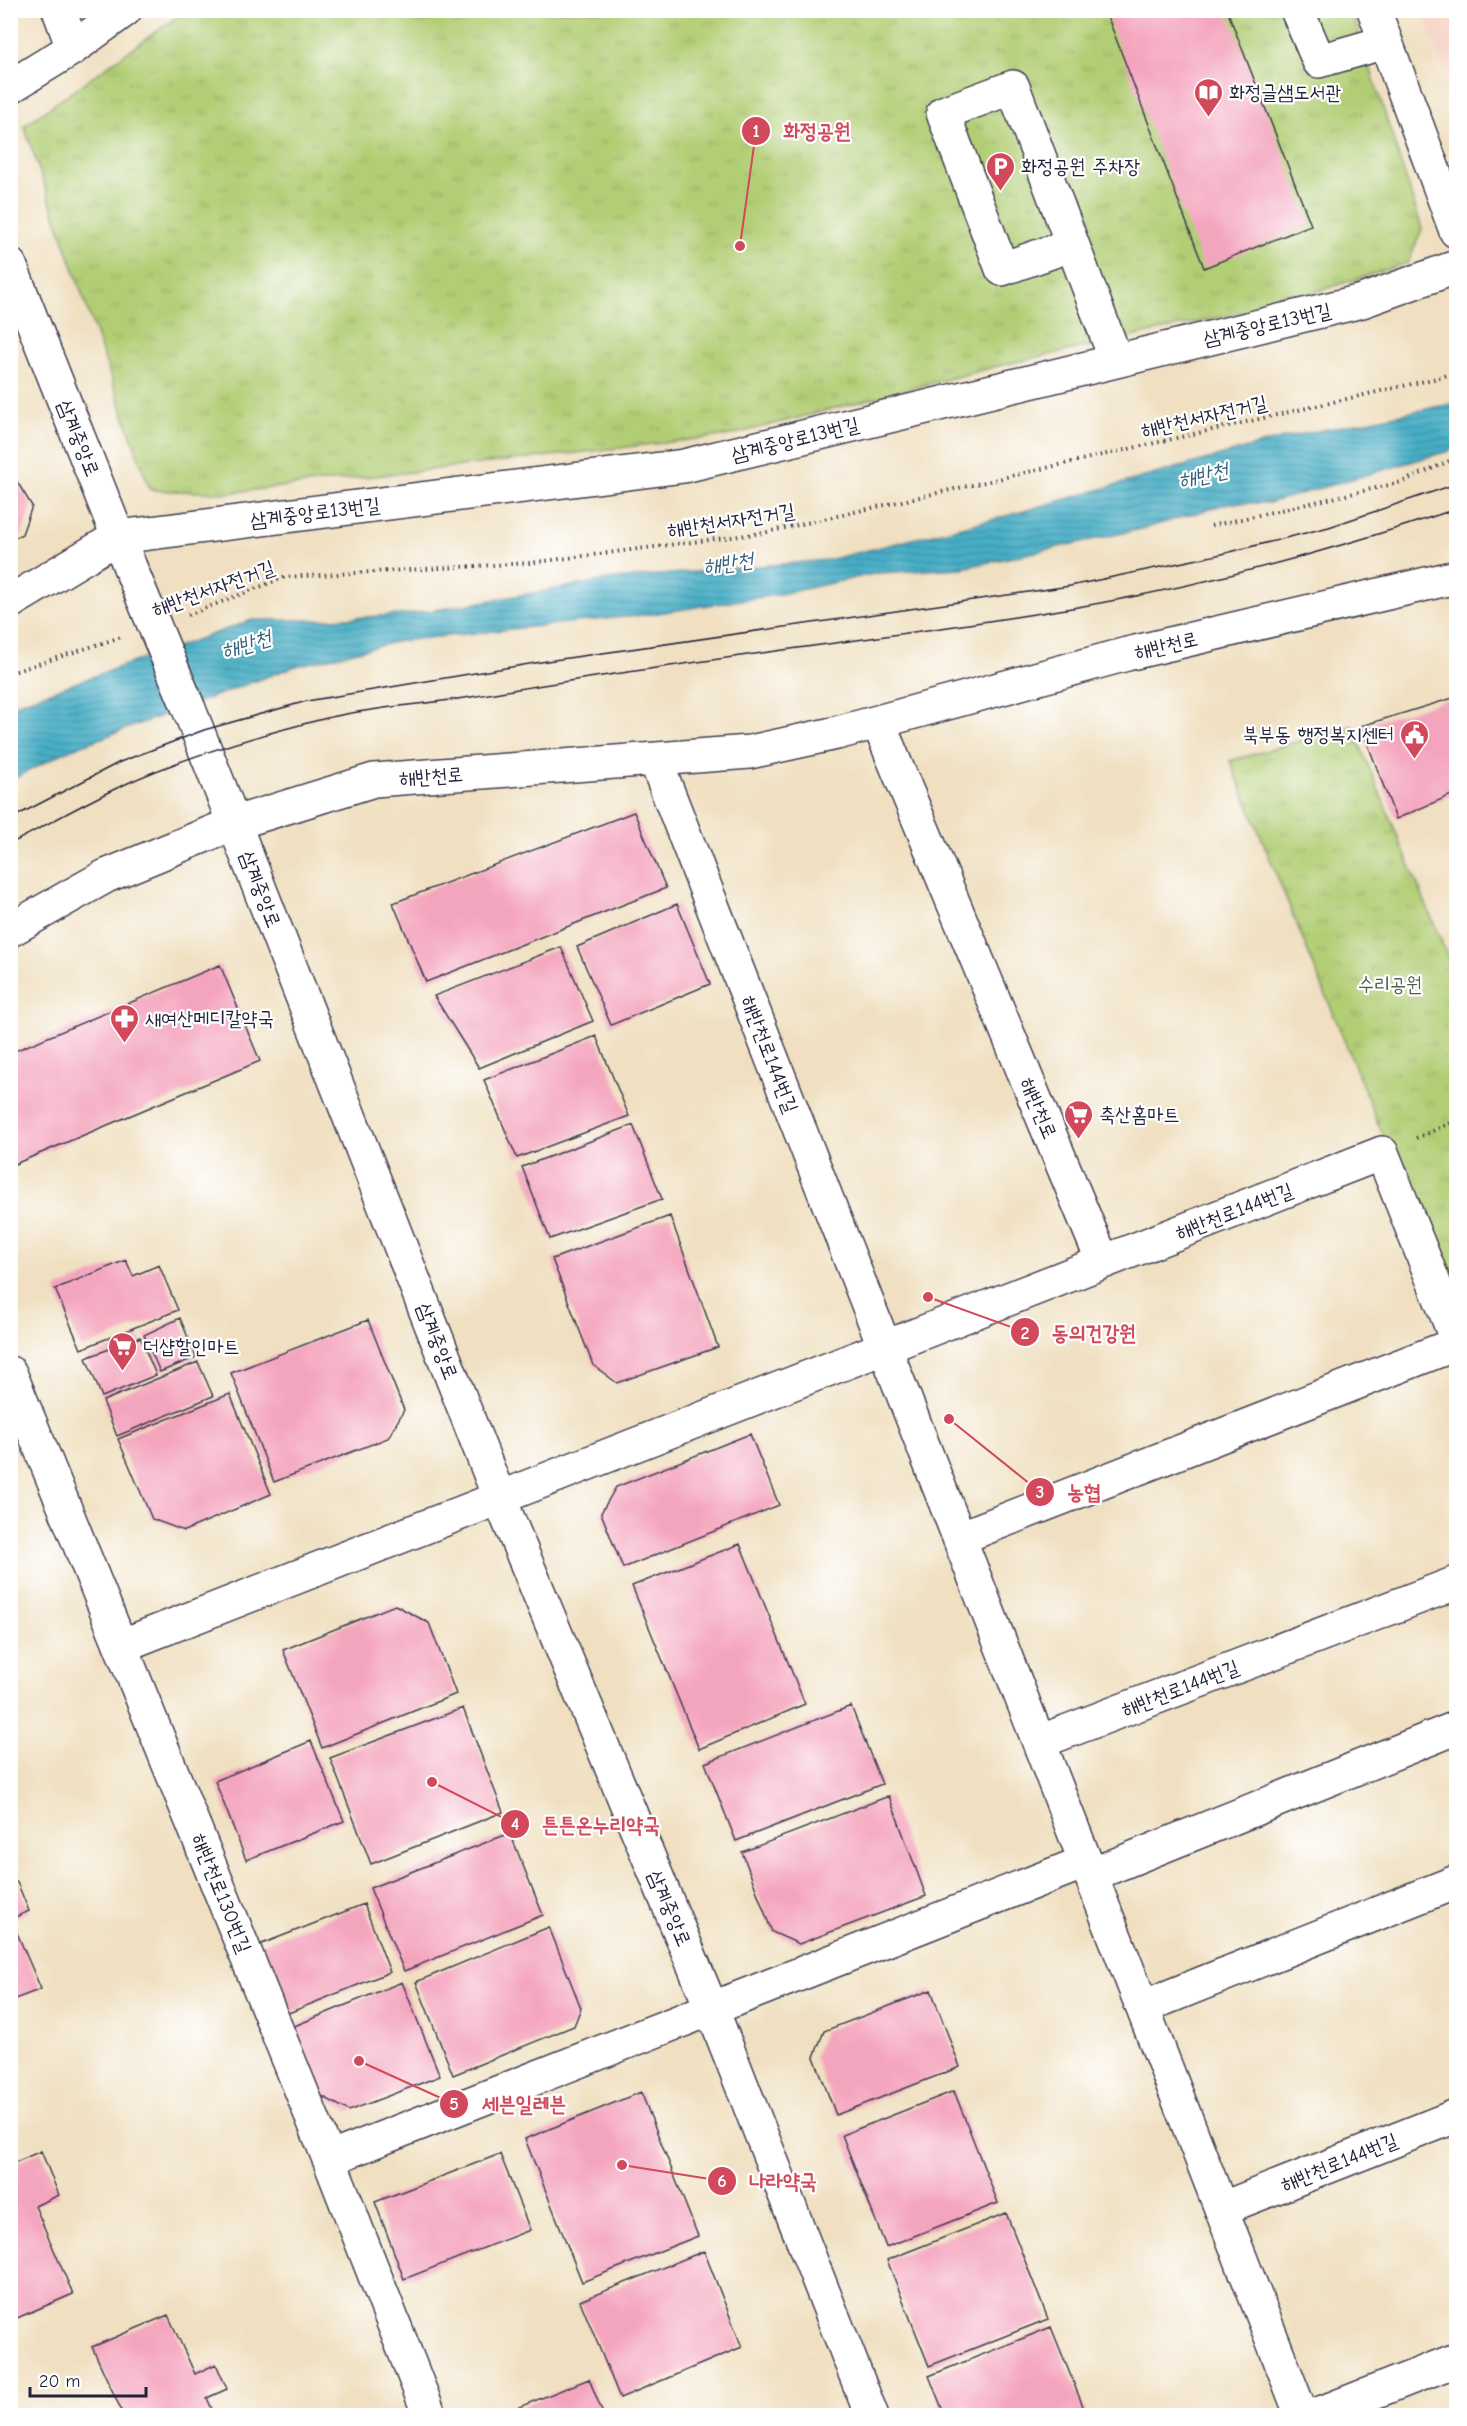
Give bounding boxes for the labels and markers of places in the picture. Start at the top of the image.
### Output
library icon: 화정글샘도서관 [1192,76,1224,118]
place label: 화정글샘도서관 [1229,81,1342,104]
callout: 화정공원 [741,111,862,150]
parking icon: 화정공원 주차장 [984,150,1016,192]
place label: 화정공원 주차장 [1021,155,1140,178]
public building icon: 북부동 행정복지센터 [1399,718,1431,760]
place label: 북부동 행정복지센터 [1242,723,1394,746]
pharmacy icon: 새여산메디칼약국 [108,1002,140,1044]
place label: 새여산메디칼약국 [145,1007,274,1030]
supermarket icon: 축산홈마트 [1062,1098,1094,1140]
place label: 축산홈마트 [1099,1103,1179,1126]
callout: 동의건강원 [1010,1313,1148,1352]
supermarket icon: 더샵할인마트 [106,1330,138,1372]
place label: 더샵할인마트 [143,1335,240,1358]
callout: 농협 [1025,1473,1113,1512]
callout: 튼튼온누리약국 [500,1805,672,1844]
callout: 세븐일레븐 [439,2084,578,2123]
callout: 나라약국 [707,2162,828,2201]

